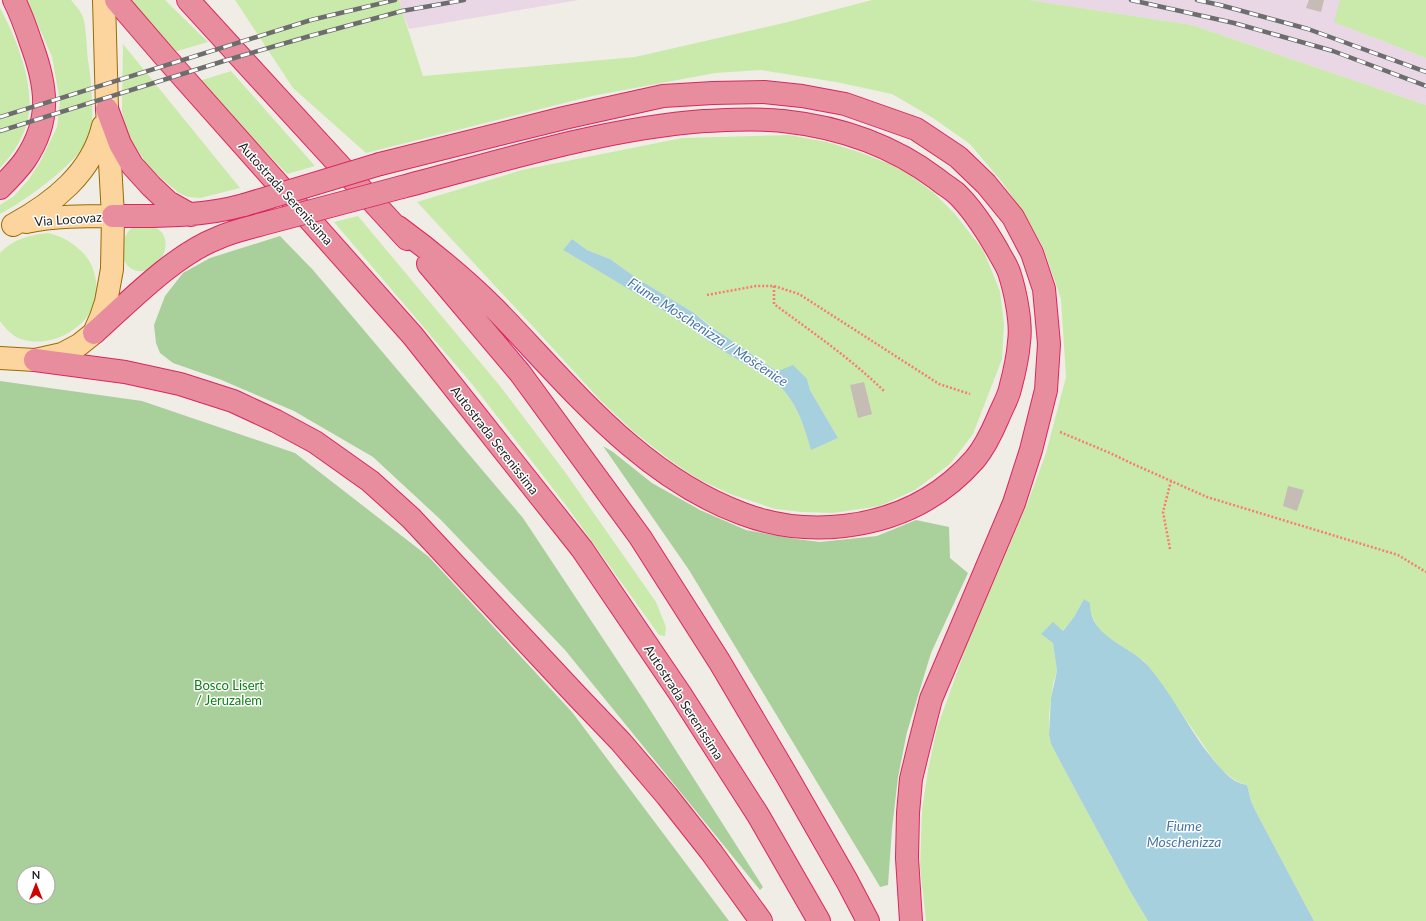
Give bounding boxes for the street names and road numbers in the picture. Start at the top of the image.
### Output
street label: Autostrada Serenissima [235,138,337,248]
street label: Via Locovaz [34,209,102,229]
street label: Autostrada Serenissima [448,382,542,498]
street label: Autostrada Serenissima [641,642,727,762]

